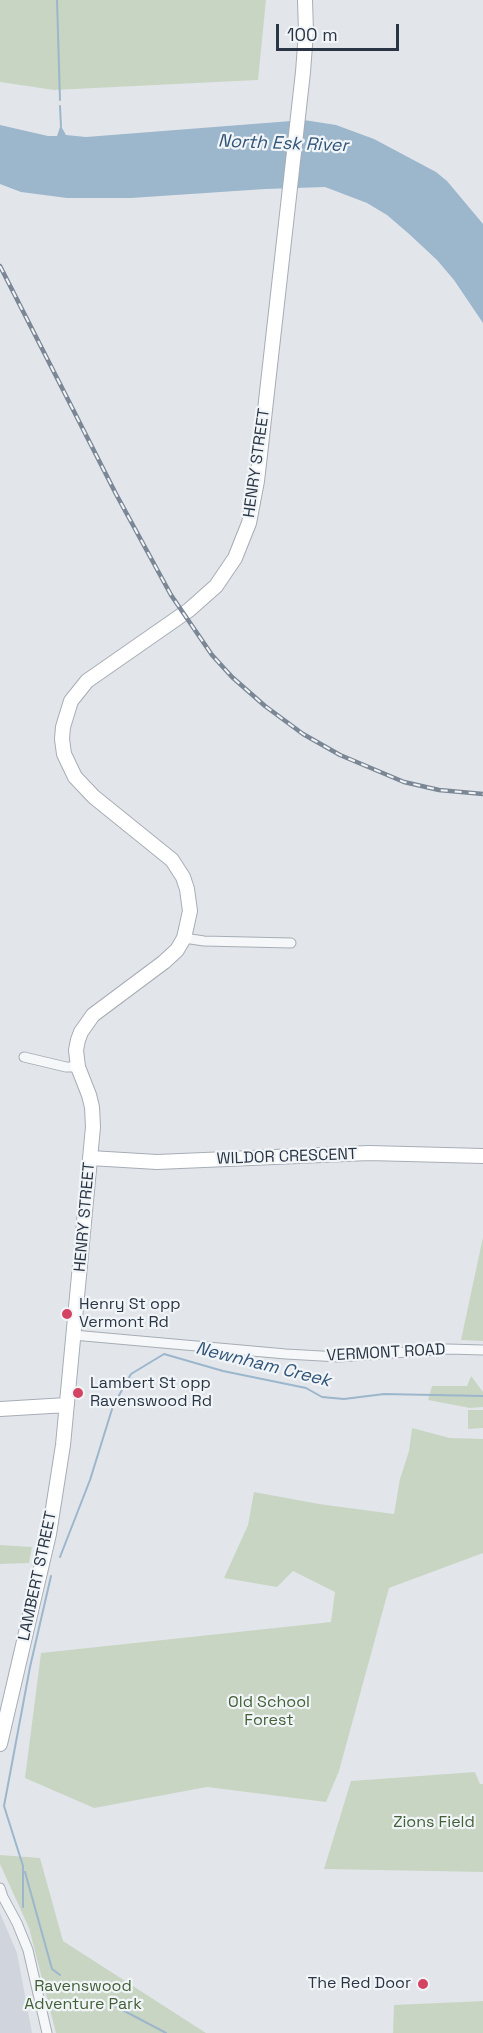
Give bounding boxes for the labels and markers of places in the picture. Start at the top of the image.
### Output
place label: Henry St opp Vermont Rd [79,1295,180,1333]
marker: Henry St opp Vermont Rd [60,1307,74,1321]
place label: Lambert St opp Ravenswood Rd [90,1374,212,1412]
marker: Lambert St opp Ravenswood Rd [71,1386,85,1400]
place label: The Red Door [308,1974,411,1994]
marker: The Red Door [416,1977,430,1991]

